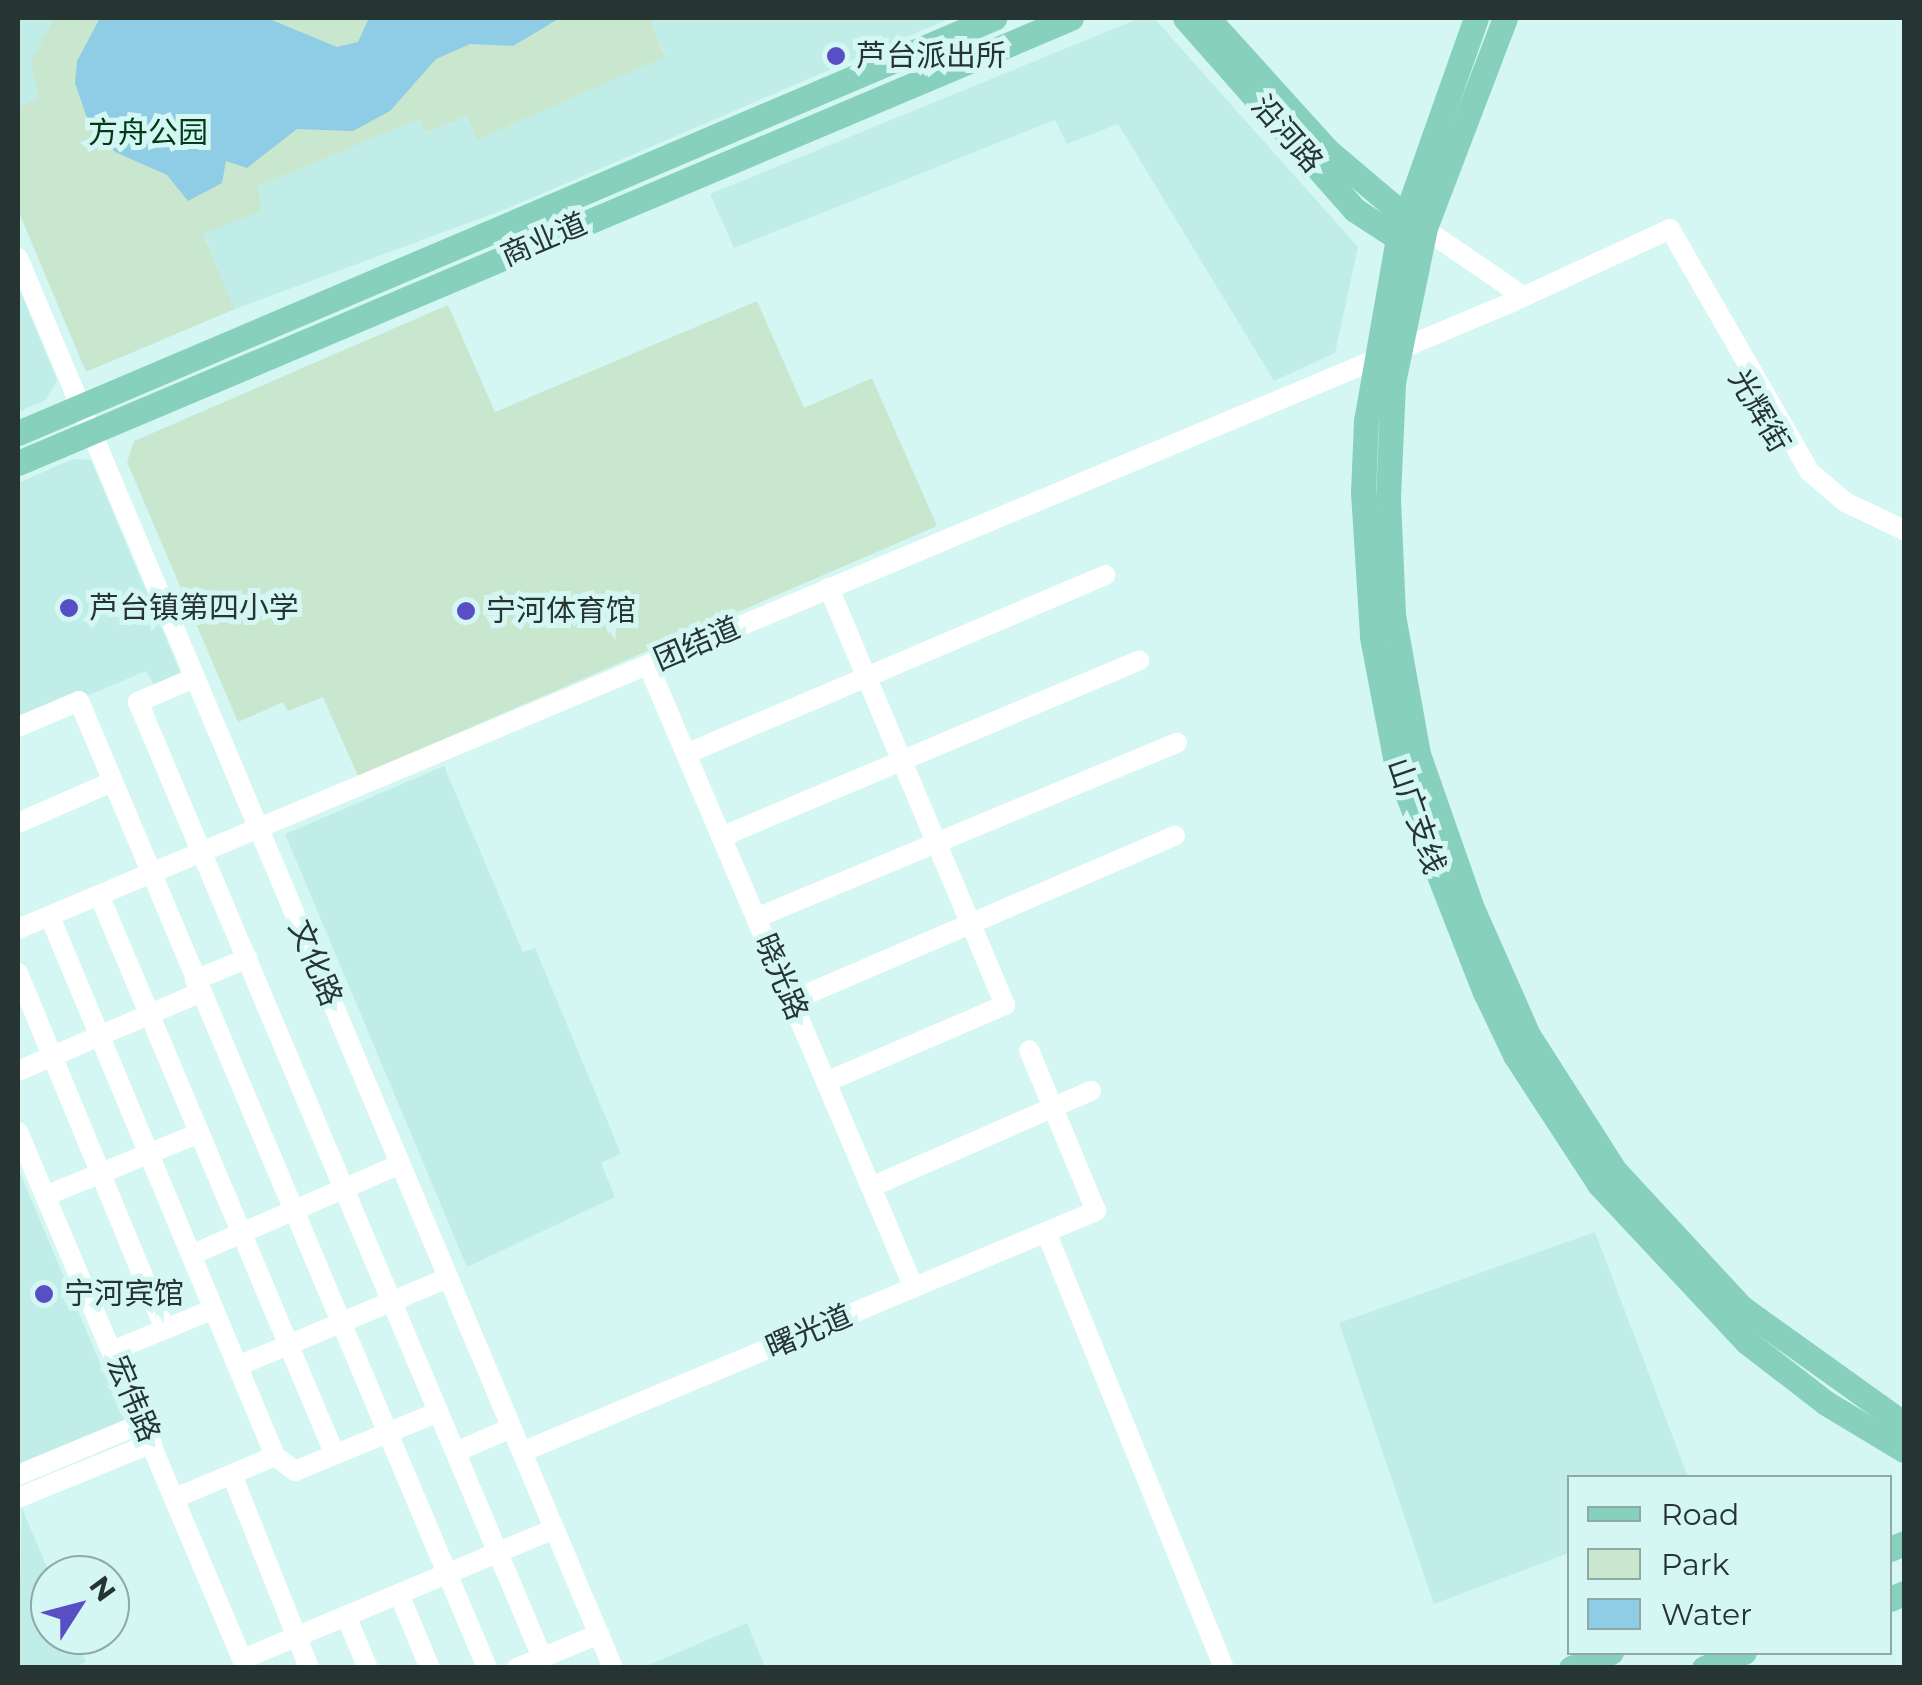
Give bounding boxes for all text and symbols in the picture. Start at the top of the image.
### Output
place label: 芦台派出所 [856,38,1006,74]
marker: 芦台派出所 [825,45,847,67]
street label: 沿河路 [1244,88,1330,180]
park label: 方舟公园 [88,115,208,151]
street label: 商业道 [496,206,592,274]
street label: 光辉街 [1721,363,1797,459]
place label: 芦台镇第四小学 [89,590,299,626]
place label: 宁河体育馆 [486,593,636,629]
marker: 芦台镇第四小学 [58,597,80,619]
marker: 宁河体育馆 [455,600,477,622]
street label: 团结道 [649,610,745,678]
street label: 山广支线 [1379,753,1453,879]
street label: 文化路 [281,915,349,1011]
street label: 晓光路 [747,929,815,1025]
place label: 宁河宾馆 [64,1276,184,1312]
marker: 宁河宾馆 [33,1283,55,1305]
street label: 曙光道 [761,1298,857,1366]
street label: 宏伟路 [99,1351,167,1447]
legend [1567,1475,1892,1655]
text: Road [1661,1496,1739,1533]
text: Park [1661,1546,1730,1583]
north arrow [30,1555,130,1655]
text: N [82,1569,123,1608]
text: Water [1661,1596,1752,1633]

